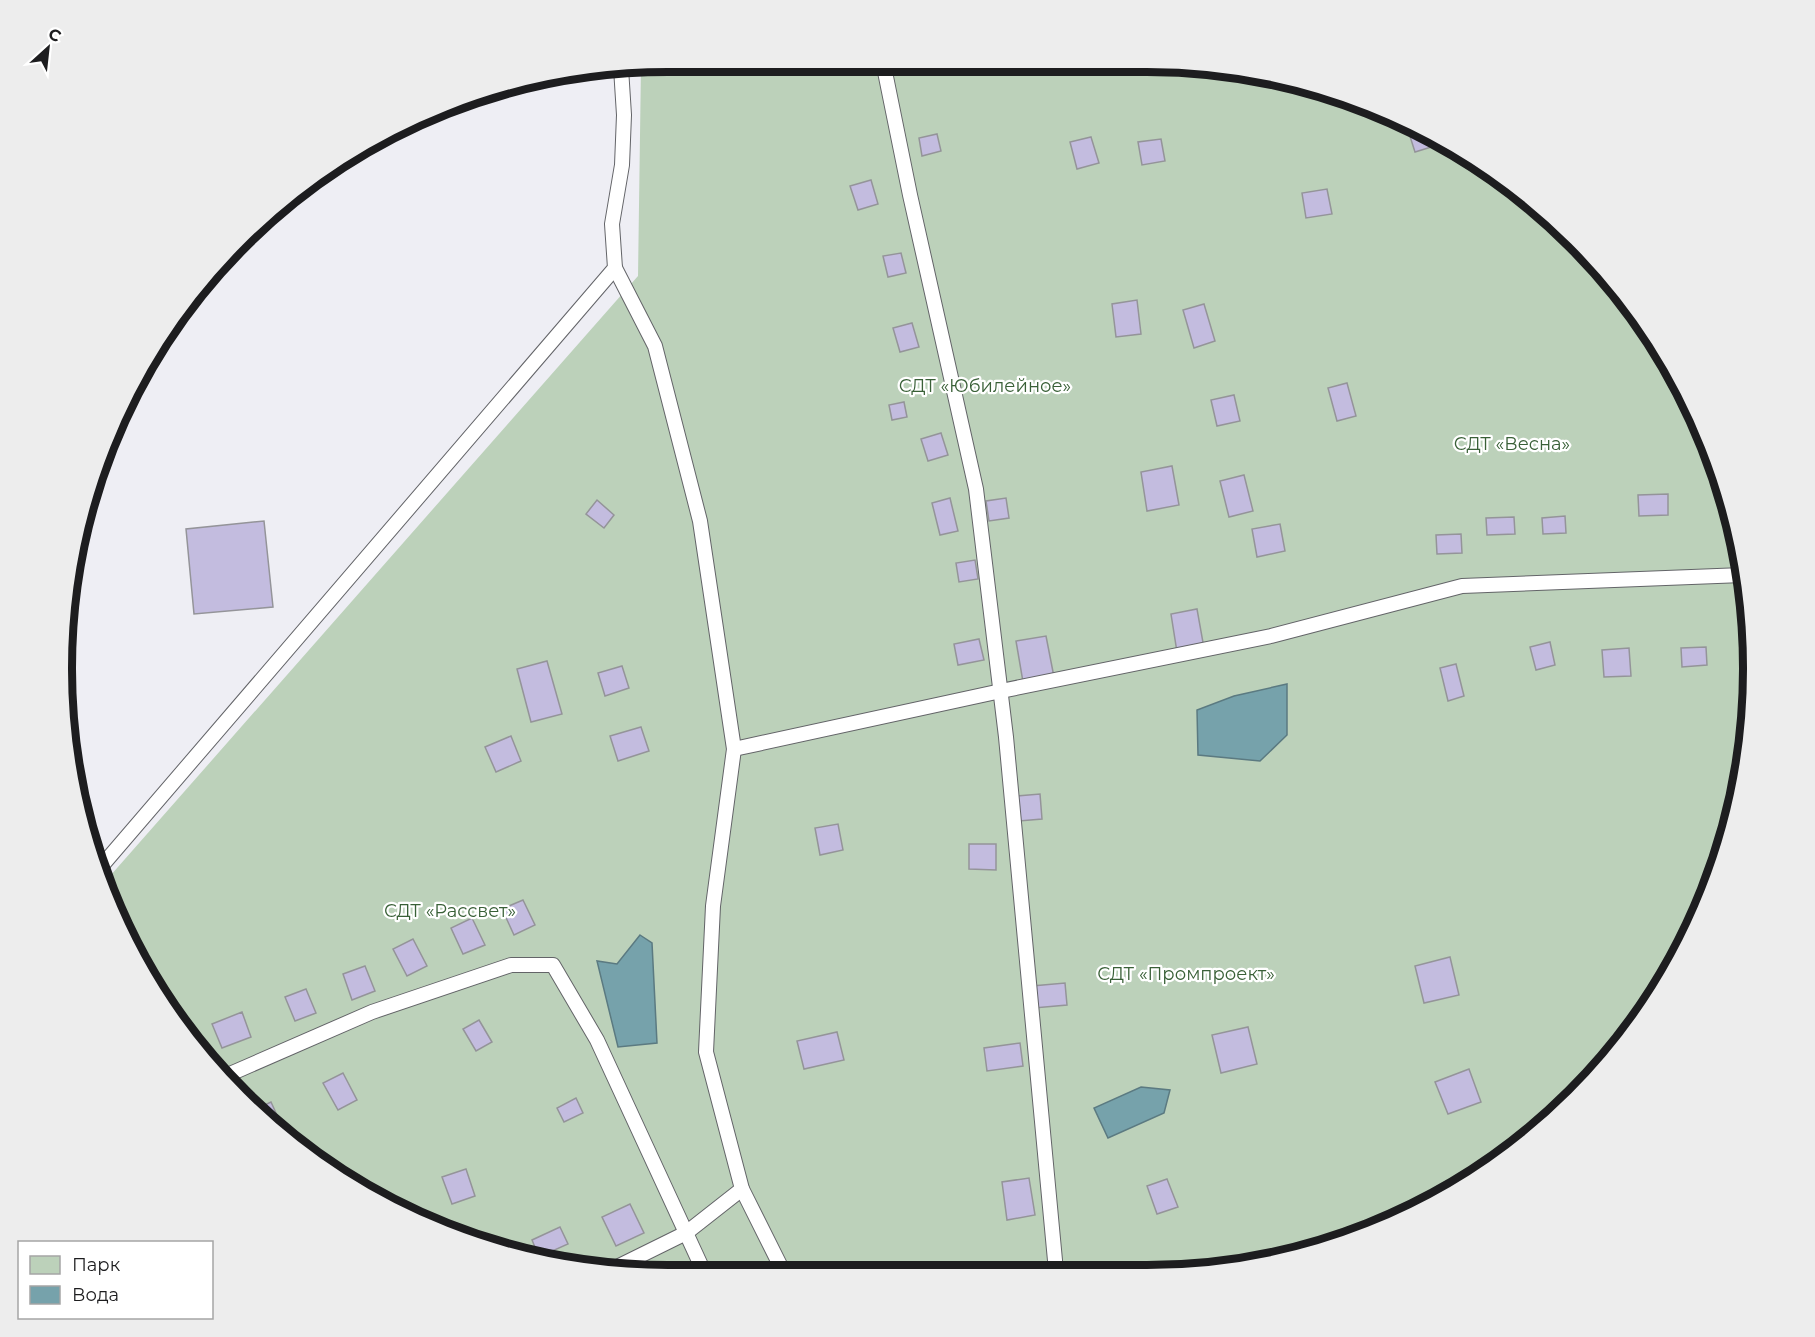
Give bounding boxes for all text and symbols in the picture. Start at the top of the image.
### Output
north arrow [18,18,78,78]
text: С [45,24,64,46]
park label: СДТ «Юбилейное» [899,375,1071,397]
park label: СДТ «Весна» [1454,433,1570,455]
park label: СДТ «Рассвет» [384,900,516,922]
park label: СДТ «Промпроект» [1097,963,1275,985]
legend [18,1241,213,1319]
text: Парк [72,1254,121,1276]
text: Вода [72,1284,119,1306]

